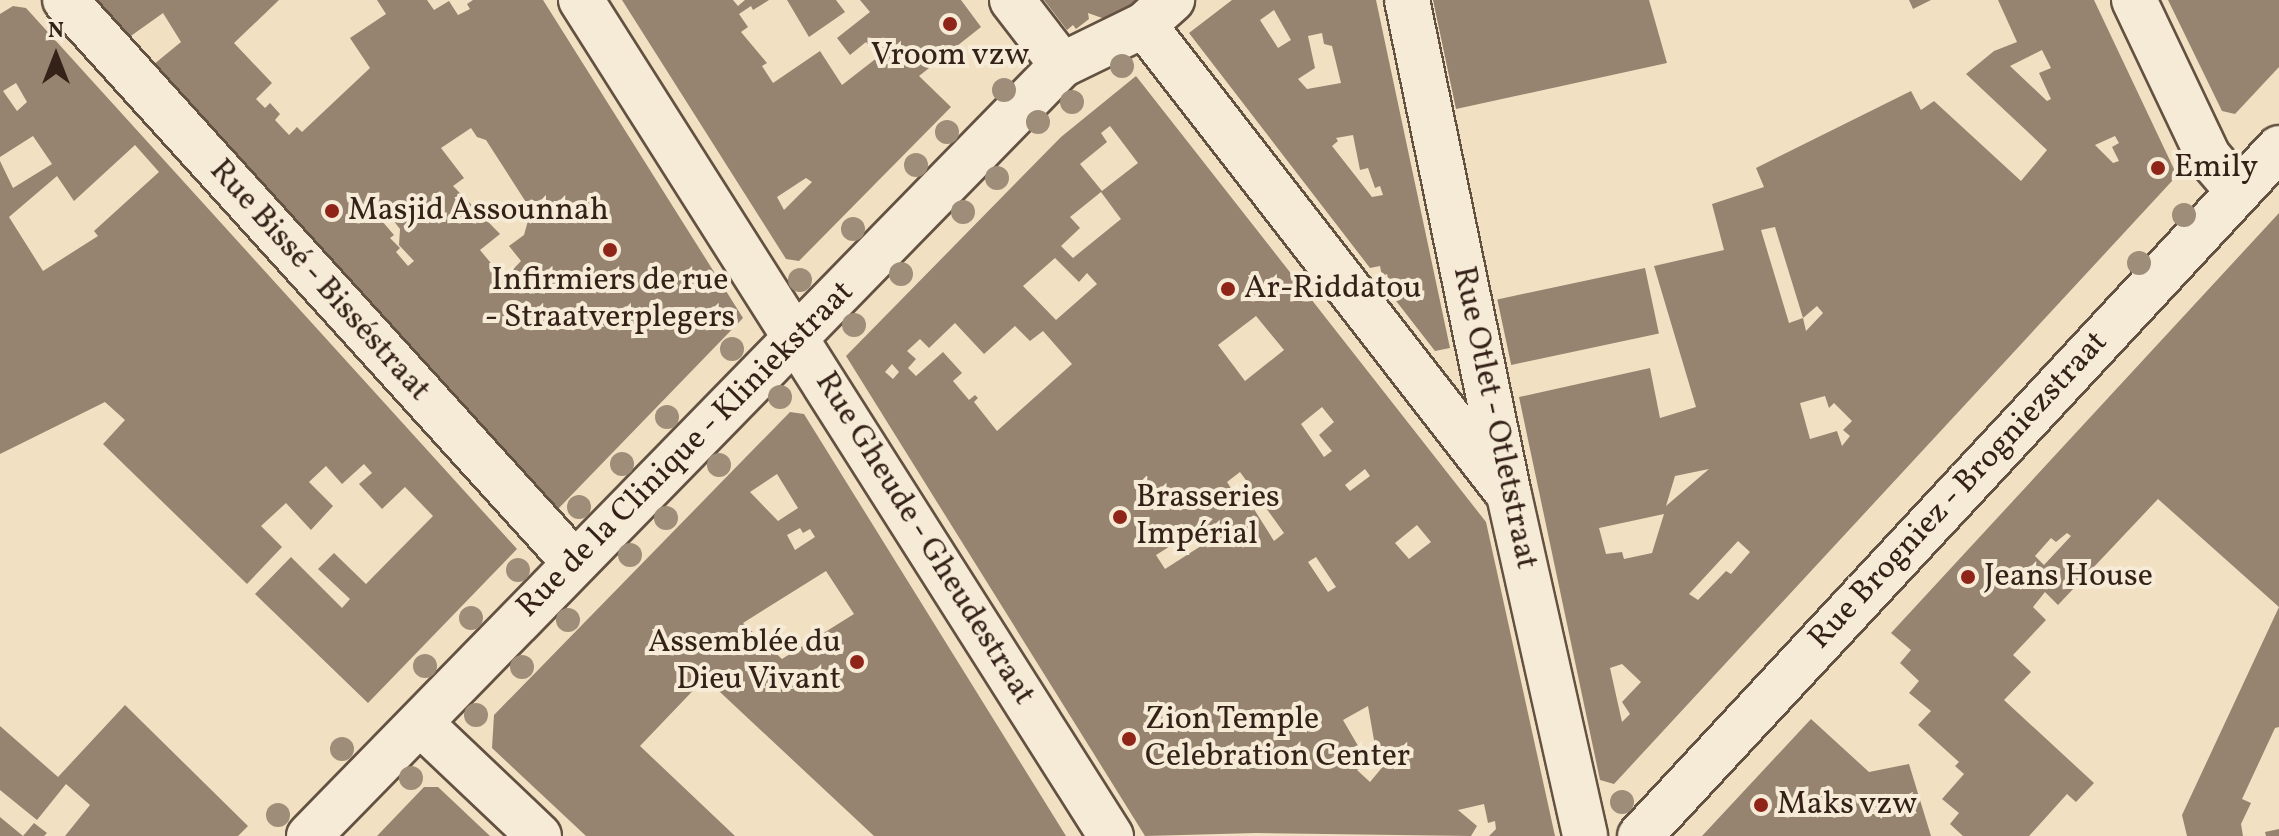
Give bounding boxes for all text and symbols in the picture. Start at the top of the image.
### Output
marker: Vroom vzw [941,15,959,33]
north arrow [16,16,96,96]
text: N [48,16,64,47]
place label: Vroom vzw [870,37,1030,75]
place label: Emily [2174,149,2258,187]
street label: Rue Bissé - Bisséstraat [200,152,438,410]
marker: Emily [2149,159,2167,177]
place label: Masjid Assounnah [348,192,609,230]
marker: Masjid Assounnah [323,202,341,220]
marker: Infirmiers de rue - Straatverplegers [601,241,619,259]
street label: Rue Otlet - Otletstraat [1443,262,1545,574]
place label: Infirmiers de rue - Straatverplegers [484,263,736,338]
place label: Ar-Riddatou [1244,270,1421,308]
street label: Rue de la Clinique - Kliniekstraat [509,273,863,627]
marker: Ar-Riddatou [1219,280,1237,298]
street label: Rue Brogniez - Brogniezstraat [1801,324,2117,658]
street label: Rue Gheude - Gheudestraat [805,365,1043,713]
place label: Brasseries Impérial [1136,480,1280,555]
marker: Brasseries Impérial [1111,508,1129,526]
place label: Jeans House [1984,558,2153,596]
marker: Jeans House [1959,568,1977,586]
place label: Assemblée du Dieu Vivant [648,625,841,700]
marker: Assemblée du Dieu Vivant [848,653,866,671]
place label: Zion Temple Celebration Center [1145,702,1410,777]
marker: Zion Temple Celebration Center [1120,730,1138,748]
place label: Maks vzw [1777,786,1918,824]
marker: Maks vzw [1752,796,1770,814]

